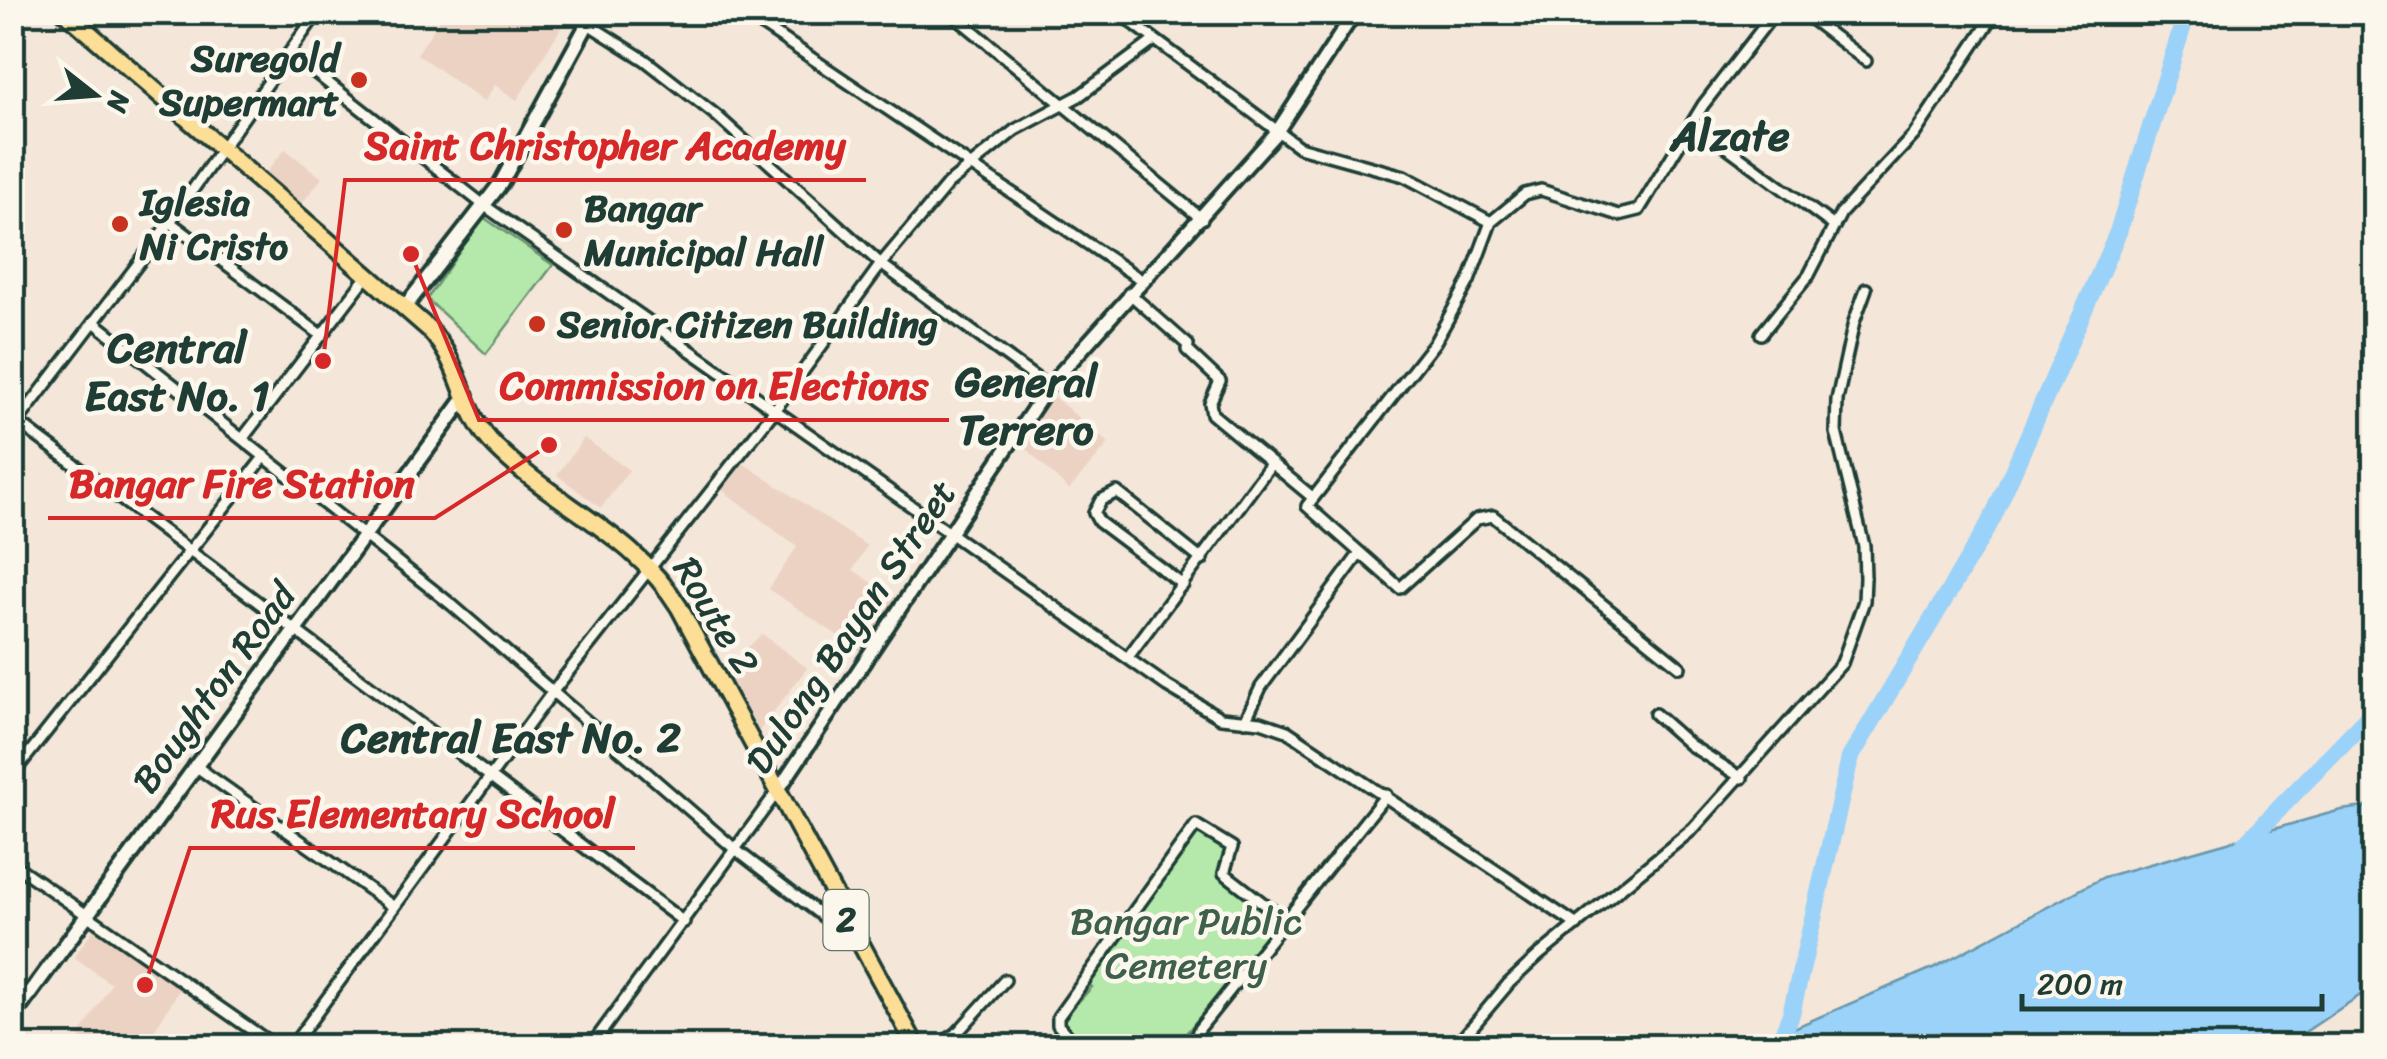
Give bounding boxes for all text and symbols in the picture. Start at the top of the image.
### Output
place label: Suregold Supermart [158,25,342,136]
north arrow [45,45,145,145]
marker: Suregold Supermart [348,69,370,91]
text: N [92,85,145,119]
district label: Alzate [1668,99,1790,173]
callout: Saint Christopher Academy [345,110,866,180]
text: Saint Christopher Academy [363,110,847,181]
place label: Iglesia Ni Cristo [138,169,288,280]
place label: Bangar Municipal Hall [583,175,824,286]
marker: Iglesia Ni Cristo [109,213,131,235]
marker: Bangar Municipal Hall [553,219,575,241]
place label: Senior Citizen Building [556,291,938,358]
district label: Central East No. 1 [84,311,270,433]
marker: Senior Citizen Building [526,313,548,335]
district label: General Terrero [955,345,1099,467]
callout: Commission on Elections [479,350,949,420]
text: Commission on Elections [499,350,929,421]
callout: Bangar Fire Station [48,448,435,518]
text: Bangar Fire Station [69,448,415,519]
street label: Dulong Bayan Street [727,466,975,788]
street label: Route 2 [654,543,778,689]
street label: Boughton Road [114,566,315,808]
district label: Central East No. 2 [340,701,681,775]
callout: Rus Elementary School [190,778,635,848]
text: Rus Elementary School [210,778,616,849]
park label: Bangar Public Cemetery [1070,888,1302,999]
road number: 2 [824,890,868,950]
scale bar [2022,949,2322,1011]
text: 200 m [2037,957,2123,1011]

